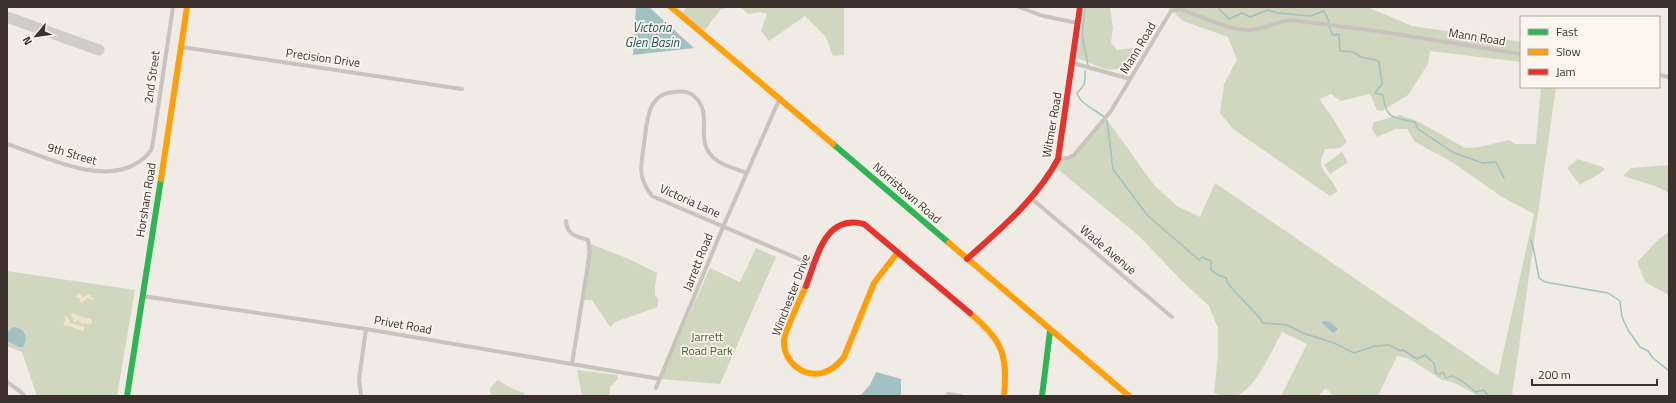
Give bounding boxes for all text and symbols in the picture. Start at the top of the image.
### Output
north arrow [16,16,56,56]
legend [1520,16,1660,88]
water label: Victoria Glen Basin [625,17,680,52]
street label: Mann Road [1115,18,1161,77]
text: Fast [1556,22,1579,41]
street label: Mann Road [1447,23,1507,50]
text: N [18,34,36,48]
text: Slow [1556,42,1581,61]
street label: Precision Drive [285,43,362,72]
street label: 2nd Street [138,49,165,105]
text: Jam [1556,62,1576,81]
street label: Witmer Road [1036,91,1067,159]
street label: 9th Street [45,137,100,170]
street label: Norristown Road [869,157,946,228]
street label: Horsham Road [130,161,161,239]
street label: Victoria Lane [657,179,724,222]
street label: Wade Avenue [1076,220,1141,279]
street label: Jarrett Road [677,230,718,294]
street label: Winchester Drive [766,251,815,339]
street label: Privet Road [373,310,434,339]
park label: Jarrett Road Park [681,327,733,360]
scale bar [1532,361,1657,387]
text: 200 m [1538,365,1571,384]

